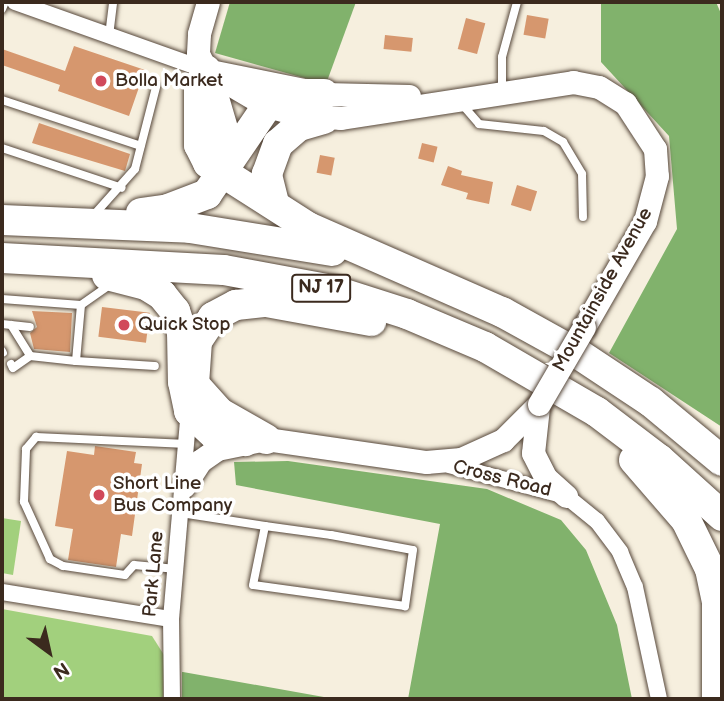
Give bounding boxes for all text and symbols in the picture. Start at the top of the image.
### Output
place label: Bolla Market [115,70,223,92]
marker: Bolla Market [93,73,109,89]
street label: Mountainside Avenue [548,204,658,376]
road number: NJ 17 [290,274,352,302]
place label: Quick Stop [138,314,231,336]
marker: Quick Stop [116,317,132,333]
street label: Cross Road [450,456,554,502]
place label: Short Line Bus Company [113,473,232,517]
marker: Short Line Bus Company [91,487,107,503]
street label: Park Lane [139,530,169,618]
north arrow [14,617,84,687]
text: N [48,656,73,684]

